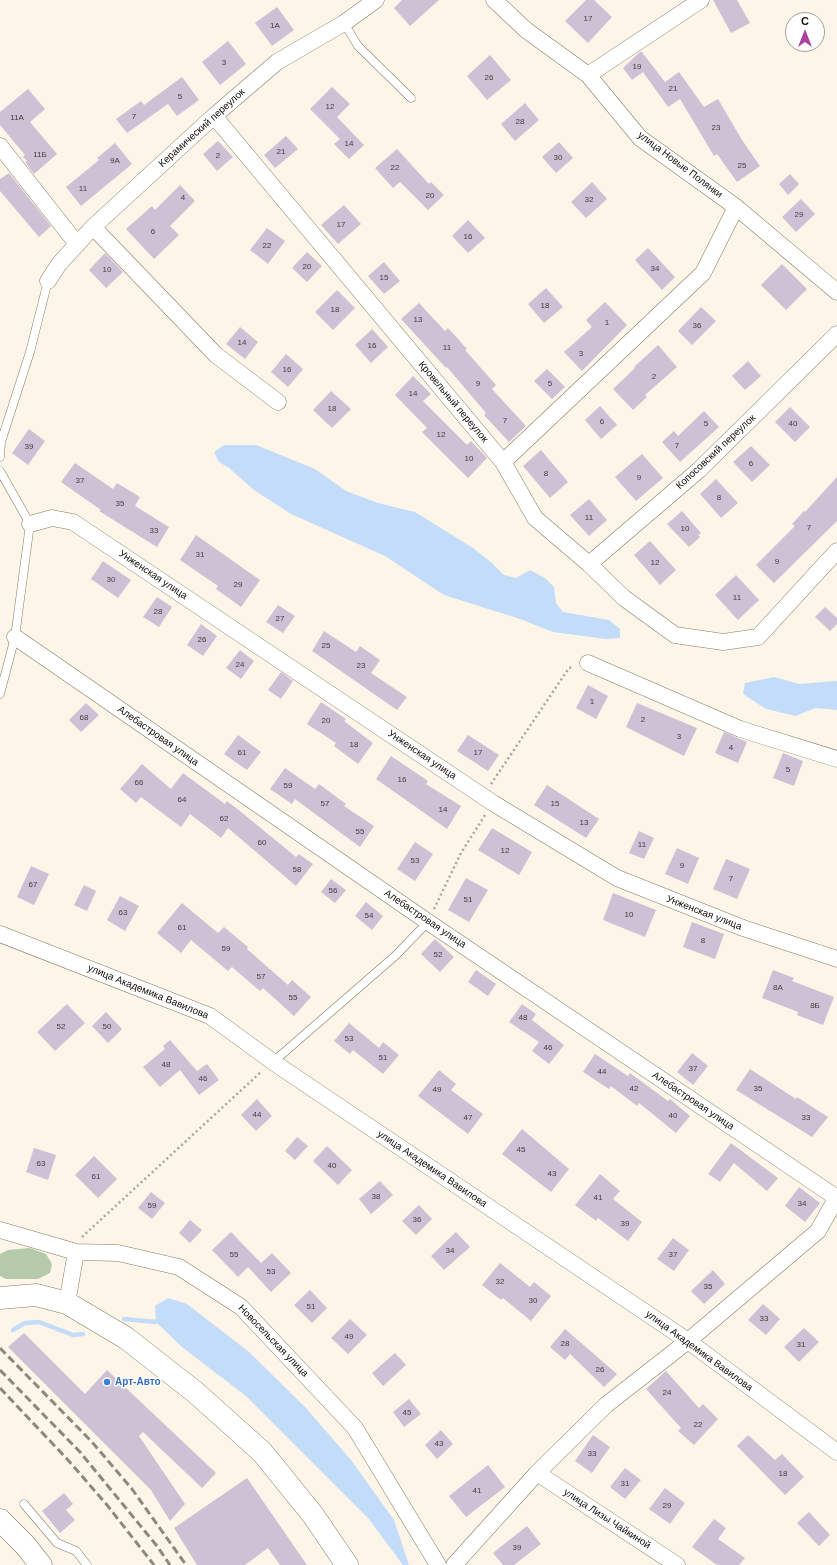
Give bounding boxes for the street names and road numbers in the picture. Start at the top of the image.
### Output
street label: Керамический переулок [156,86,248,170]
street label: улица Новые Полянки [635,129,725,201]
street label: Кровельный переулок [416,359,490,445]
street label: Копосовский переулок [674,412,758,492]
street label: Унженская улица [116,548,190,602]
street label: Алебастровая улица [115,704,201,768]
street label: Унженская улица [385,728,459,782]
street label: Алебастровая улица [382,887,468,951]
street label: Унженская улица [664,893,744,933]
street label: улица Академика Вавилова [86,962,210,1022]
street label: Алебастровая улица [650,1069,736,1133]
street label: улица Академика Вавилова [375,1128,489,1210]
street label: Новосельская улица [235,1302,311,1380]
street label: улица Академика Вавилова [643,1308,755,1394]
street label: улица Лизы Чайкиной [561,1486,653,1552]

